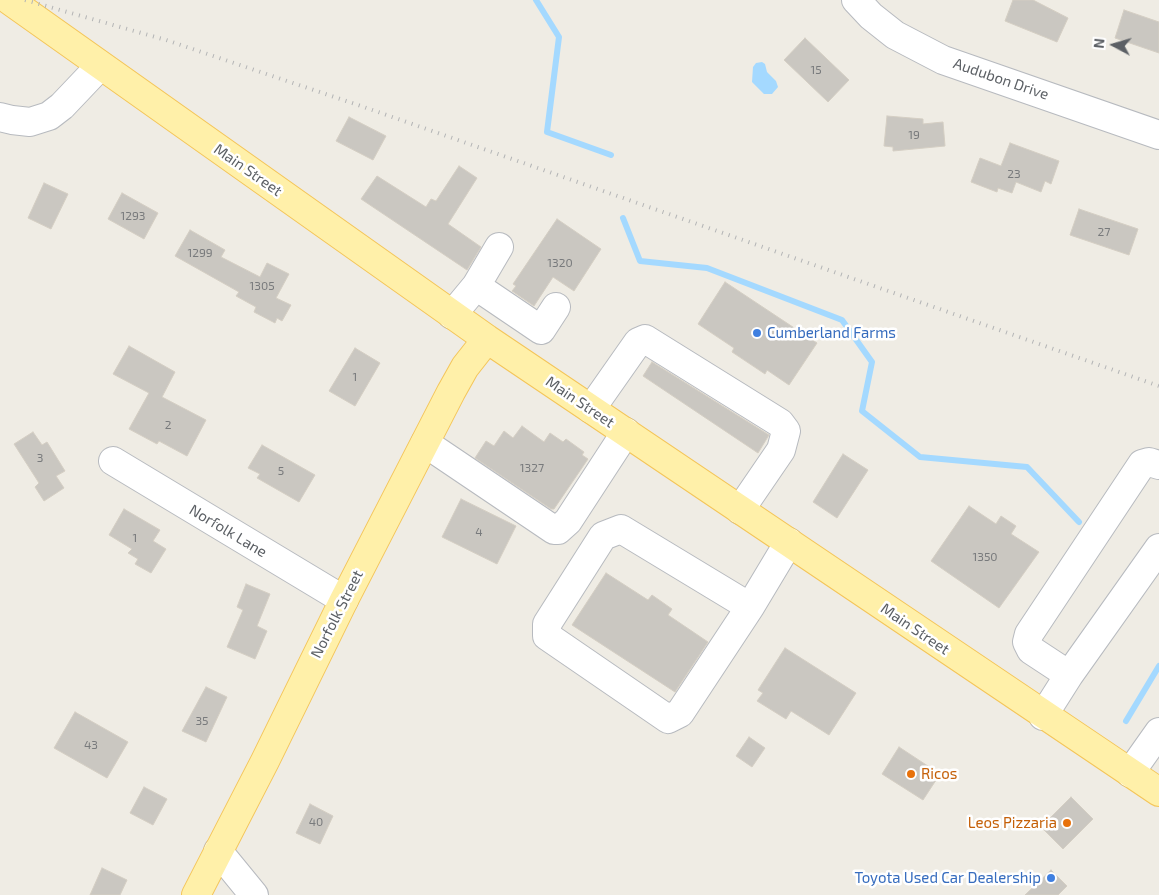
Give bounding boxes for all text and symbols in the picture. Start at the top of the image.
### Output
north arrow [1089,20,1139,70]
text: N [1090,37,1108,49]
street label: Audubon Drive [951,54,1051,104]
house number: 15 [810,63,822,77]
house number: 19 [908,128,920,142]
street label: Main Street [211,140,285,200]
house number: 23 [1007,167,1021,181]
house number: 1293 [120,209,146,223]
house number: 27 [1098,225,1110,239]
house number: 1299 [187,246,213,260]
house number: 1320 [547,256,573,270]
house number: 1305 [249,279,275,293]
place label: Cumberland Farms [767,324,896,342]
marker: Cumberland Farms [751,327,763,339]
house number: 1 [353,370,357,384]
street label: Main Street [542,372,618,432]
house number: 2 [165,418,171,432]
house number: 3 [37,451,43,465]
house number: 1327 [520,461,544,475]
house number: 5 [278,464,284,478]
street label: Norfolk Lane [186,501,270,561]
house number: 4 [475,525,483,539]
house number: 1 [133,531,137,545]
house number: 1350 [972,550,998,564]
street label: Norfolk Street [307,567,367,661]
street label: Main Street [877,599,953,659]
house number: 35 [195,714,209,728]
house number: 43 [84,738,98,752]
place label: Ricos [921,765,957,783]
marker: Ricos [905,768,917,780]
place label: Leos Pizzaria [968,814,1057,832]
house number: 40 [309,815,323,829]
marker: Leos Pizzaria [1061,817,1073,829]
place label: Toyota Used Car Dealership [855,869,1041,887]
marker: Toyota Used Car Dealership [1045,872,1057,884]

